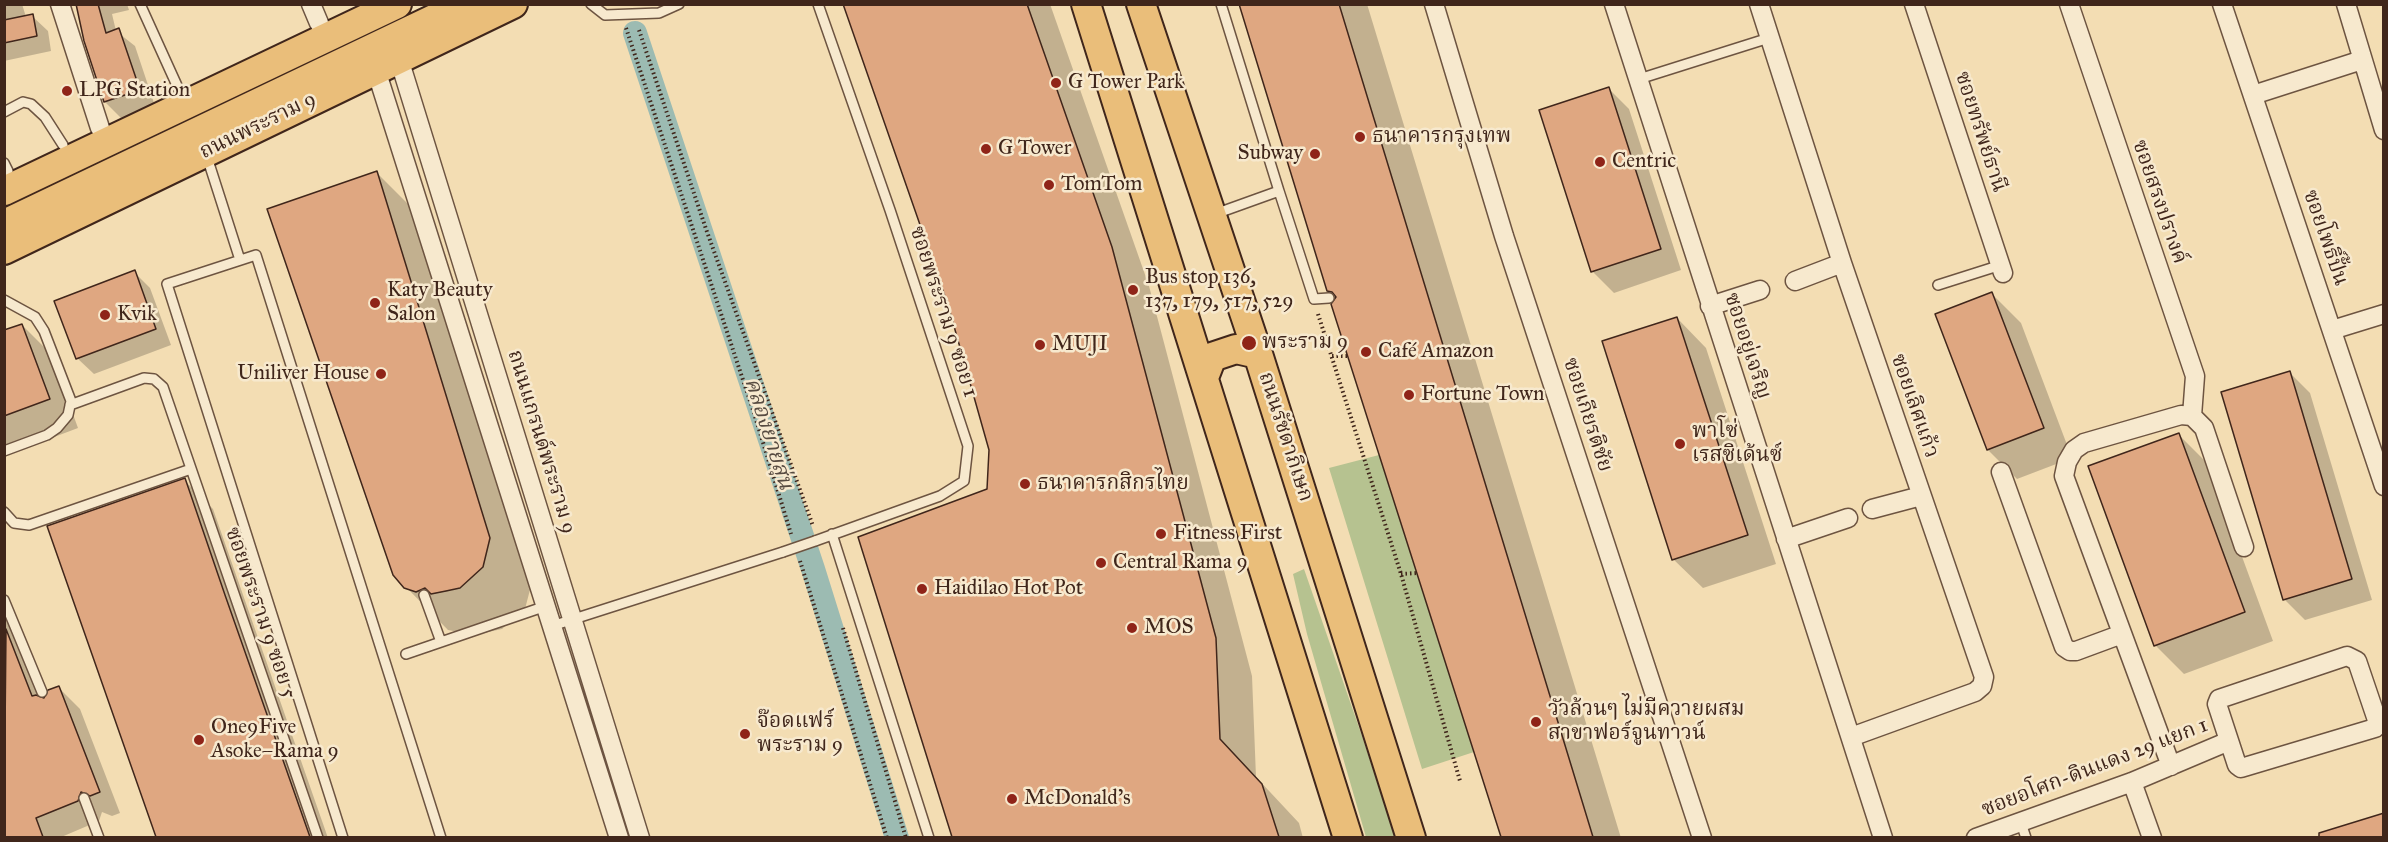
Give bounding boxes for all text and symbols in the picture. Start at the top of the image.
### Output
street label: ซอยทรัพย์ธานี [1949,68,2011,196]
place label: G Tower Park [1068,70,1184,96]
marker: G Tower Park [1049,76,1063,90]
place label: LPG Station [79,78,190,104]
marker: LPG Station [60,84,74,98]
street label: ถนนพระราม 9 [196,87,320,165]
place label: ธนาคารกรุงเทพ [1372,124,1511,150]
marker: ธนาคารกรุงเทพ [1353,130,1367,144]
place label: G Tower [998,136,1071,162]
street label: ซอยสรงปรางค์ [2126,137,2192,267]
place label: Subway [1238,141,1303,167]
marker: G Tower [979,142,993,156]
marker: Subway [1308,147,1322,161]
place label: Centric [1612,149,1676,175]
marker: Centric [1593,155,1607,169]
place label: TomTom [1061,172,1142,198]
marker: TomTom [1042,178,1056,192]
street label: ซอยโพธิ์ปั้น [2297,187,2353,289]
street label: ซอยพระราม 9 ซอย 1 [903,223,983,401]
place label: Bus stop 136, 137, 179, 517, 529 [1145,265,1294,315]
place label: Katy Beauty Salon [387,278,493,328]
marker: Bus stop 136, 137, 179, 517, 529 [1126,283,1140,297]
street label: ซอยอยู่เจริญ [1718,290,1776,402]
marker: Katy Beauty Salon [368,296,382,310]
place label: Kvik [117,302,157,328]
marker: Kvik [98,308,112,322]
place label: พระราม 9 [1262,330,1348,356]
place label: MUJI [1052,332,1108,358]
marker: พระราม 9 [1240,334,1258,352]
marker: MUJI [1033,338,1047,352]
place label: Café Amazon [1378,339,1494,365]
marker: Café Amazon [1359,345,1373,359]
street label: ถนนแกรนด์พระราม 9 [501,347,581,537]
street label: ซอยเลิศแก้ว [1884,351,1944,461]
street label: ซอยเกียรติชัย [1557,355,1617,475]
place label: Uniliver House [237,361,369,387]
marker: Uniliver House [374,367,388,381]
street label: ถนนรัชดาภิเษก [1252,369,1318,505]
water label: คลองยายสุ่น [738,375,798,493]
place label: Fortune Town [1421,382,1544,408]
marker: Fortune Town [1402,388,1416,402]
place label: พาโซ่ เรสซิเด้นซ์ [1692,419,1782,469]
marker: พาโซ่ เรสซิเด้นซ์ [1673,437,1687,451]
place label: ธนาคารกสิกรไทย [1037,471,1189,497]
marker: ธนาคารกสิกรไทย [1018,477,1032,491]
place label: Fitness First [1173,521,1282,547]
street label: ซอยพระราม 9 ซอย 5 [219,524,301,702]
marker: Fitness First [1154,527,1168,541]
place label: Central Rama 9 [1113,550,1248,576]
marker: Central Rama 9 [1094,556,1108,570]
place label: Haidilao Hot Pot [934,576,1083,602]
marker: Haidilao Hot Pot [915,582,929,596]
place label: MOS [1144,615,1193,641]
marker: MOS [1125,621,1139,635]
place label: วัวล้วนๆ ไม่มีควายผสม สาขาฟอร์จูนทาวน์ [1548,697,1745,747]
place label: จ๊อดแฟร์ พระราม 9 [757,709,843,759]
street label: ซอยอโศก-ดินแดง 29 แยก 1 [1978,713,2212,823]
place label: One9Five Asoke–Rama 9 [211,715,339,765]
marker: วัวล้วนๆ ไม่มีควายผสม สาขาฟอร์จูนทาวน์ [1529,715,1543,729]
marker: จ๊อดแฟร์ พระราม 9 [738,727,752,741]
marker: One9Five Asoke–Rama 9 [192,733,206,747]
place label: McDonald's [1024,786,1131,812]
marker: McDonald's [1005,792,1019,806]

